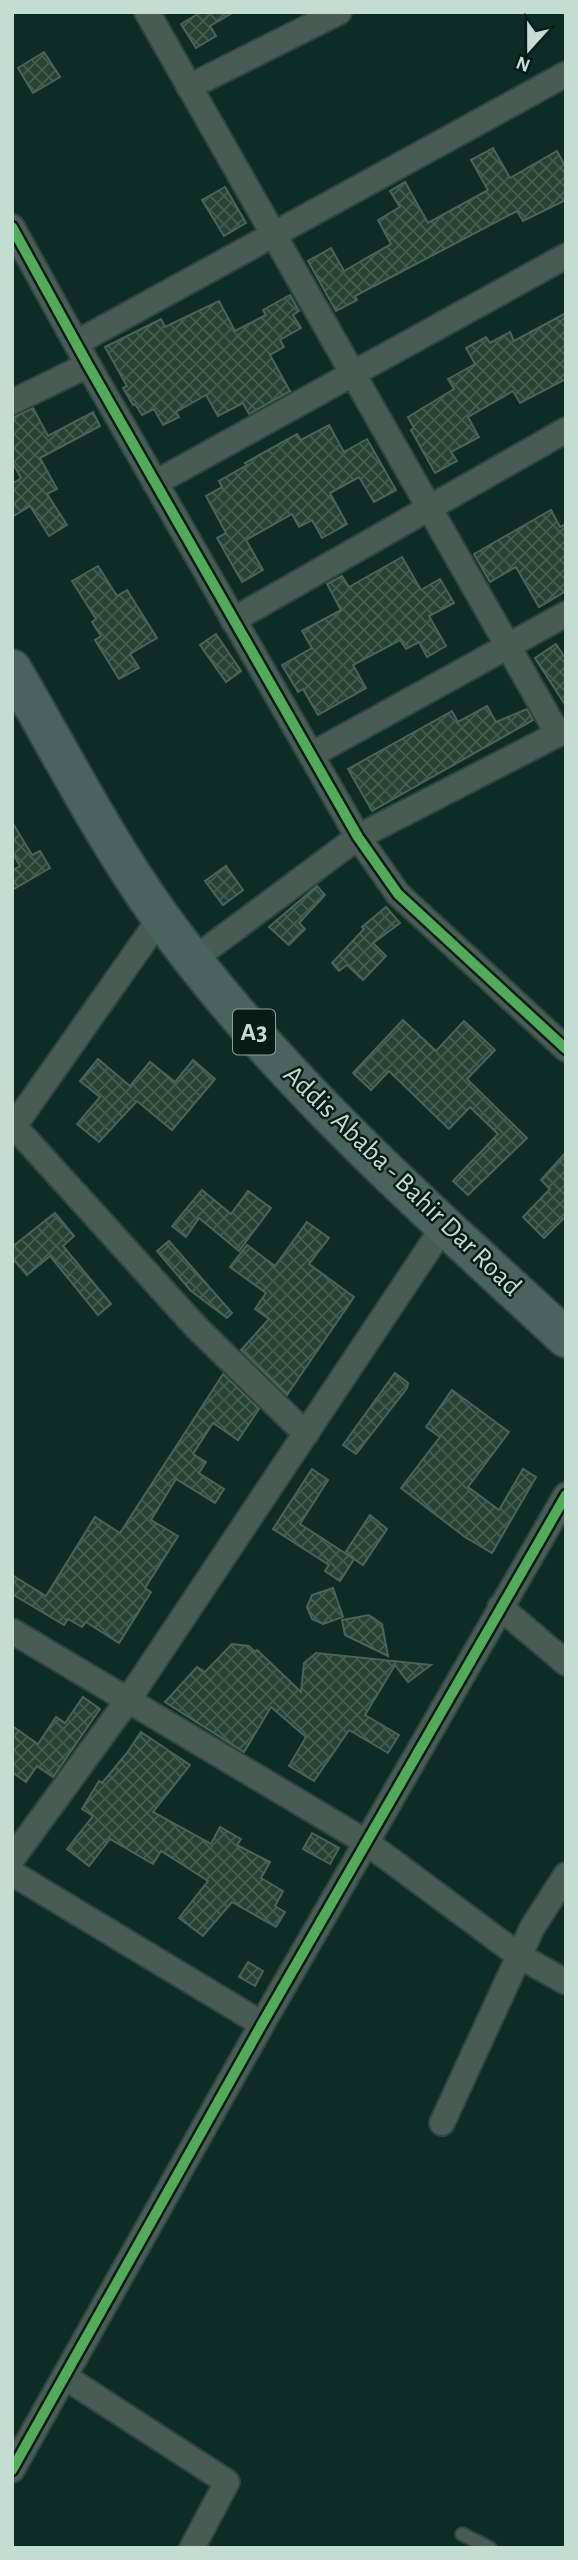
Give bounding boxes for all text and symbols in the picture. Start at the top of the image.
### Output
north arrow [494,14,564,84]
text: N [514,52,533,75]
road number: A3 [233,1009,275,1054]
street label: Addis Ababa - Bahir Dar Road [278,1060,526,1302]

